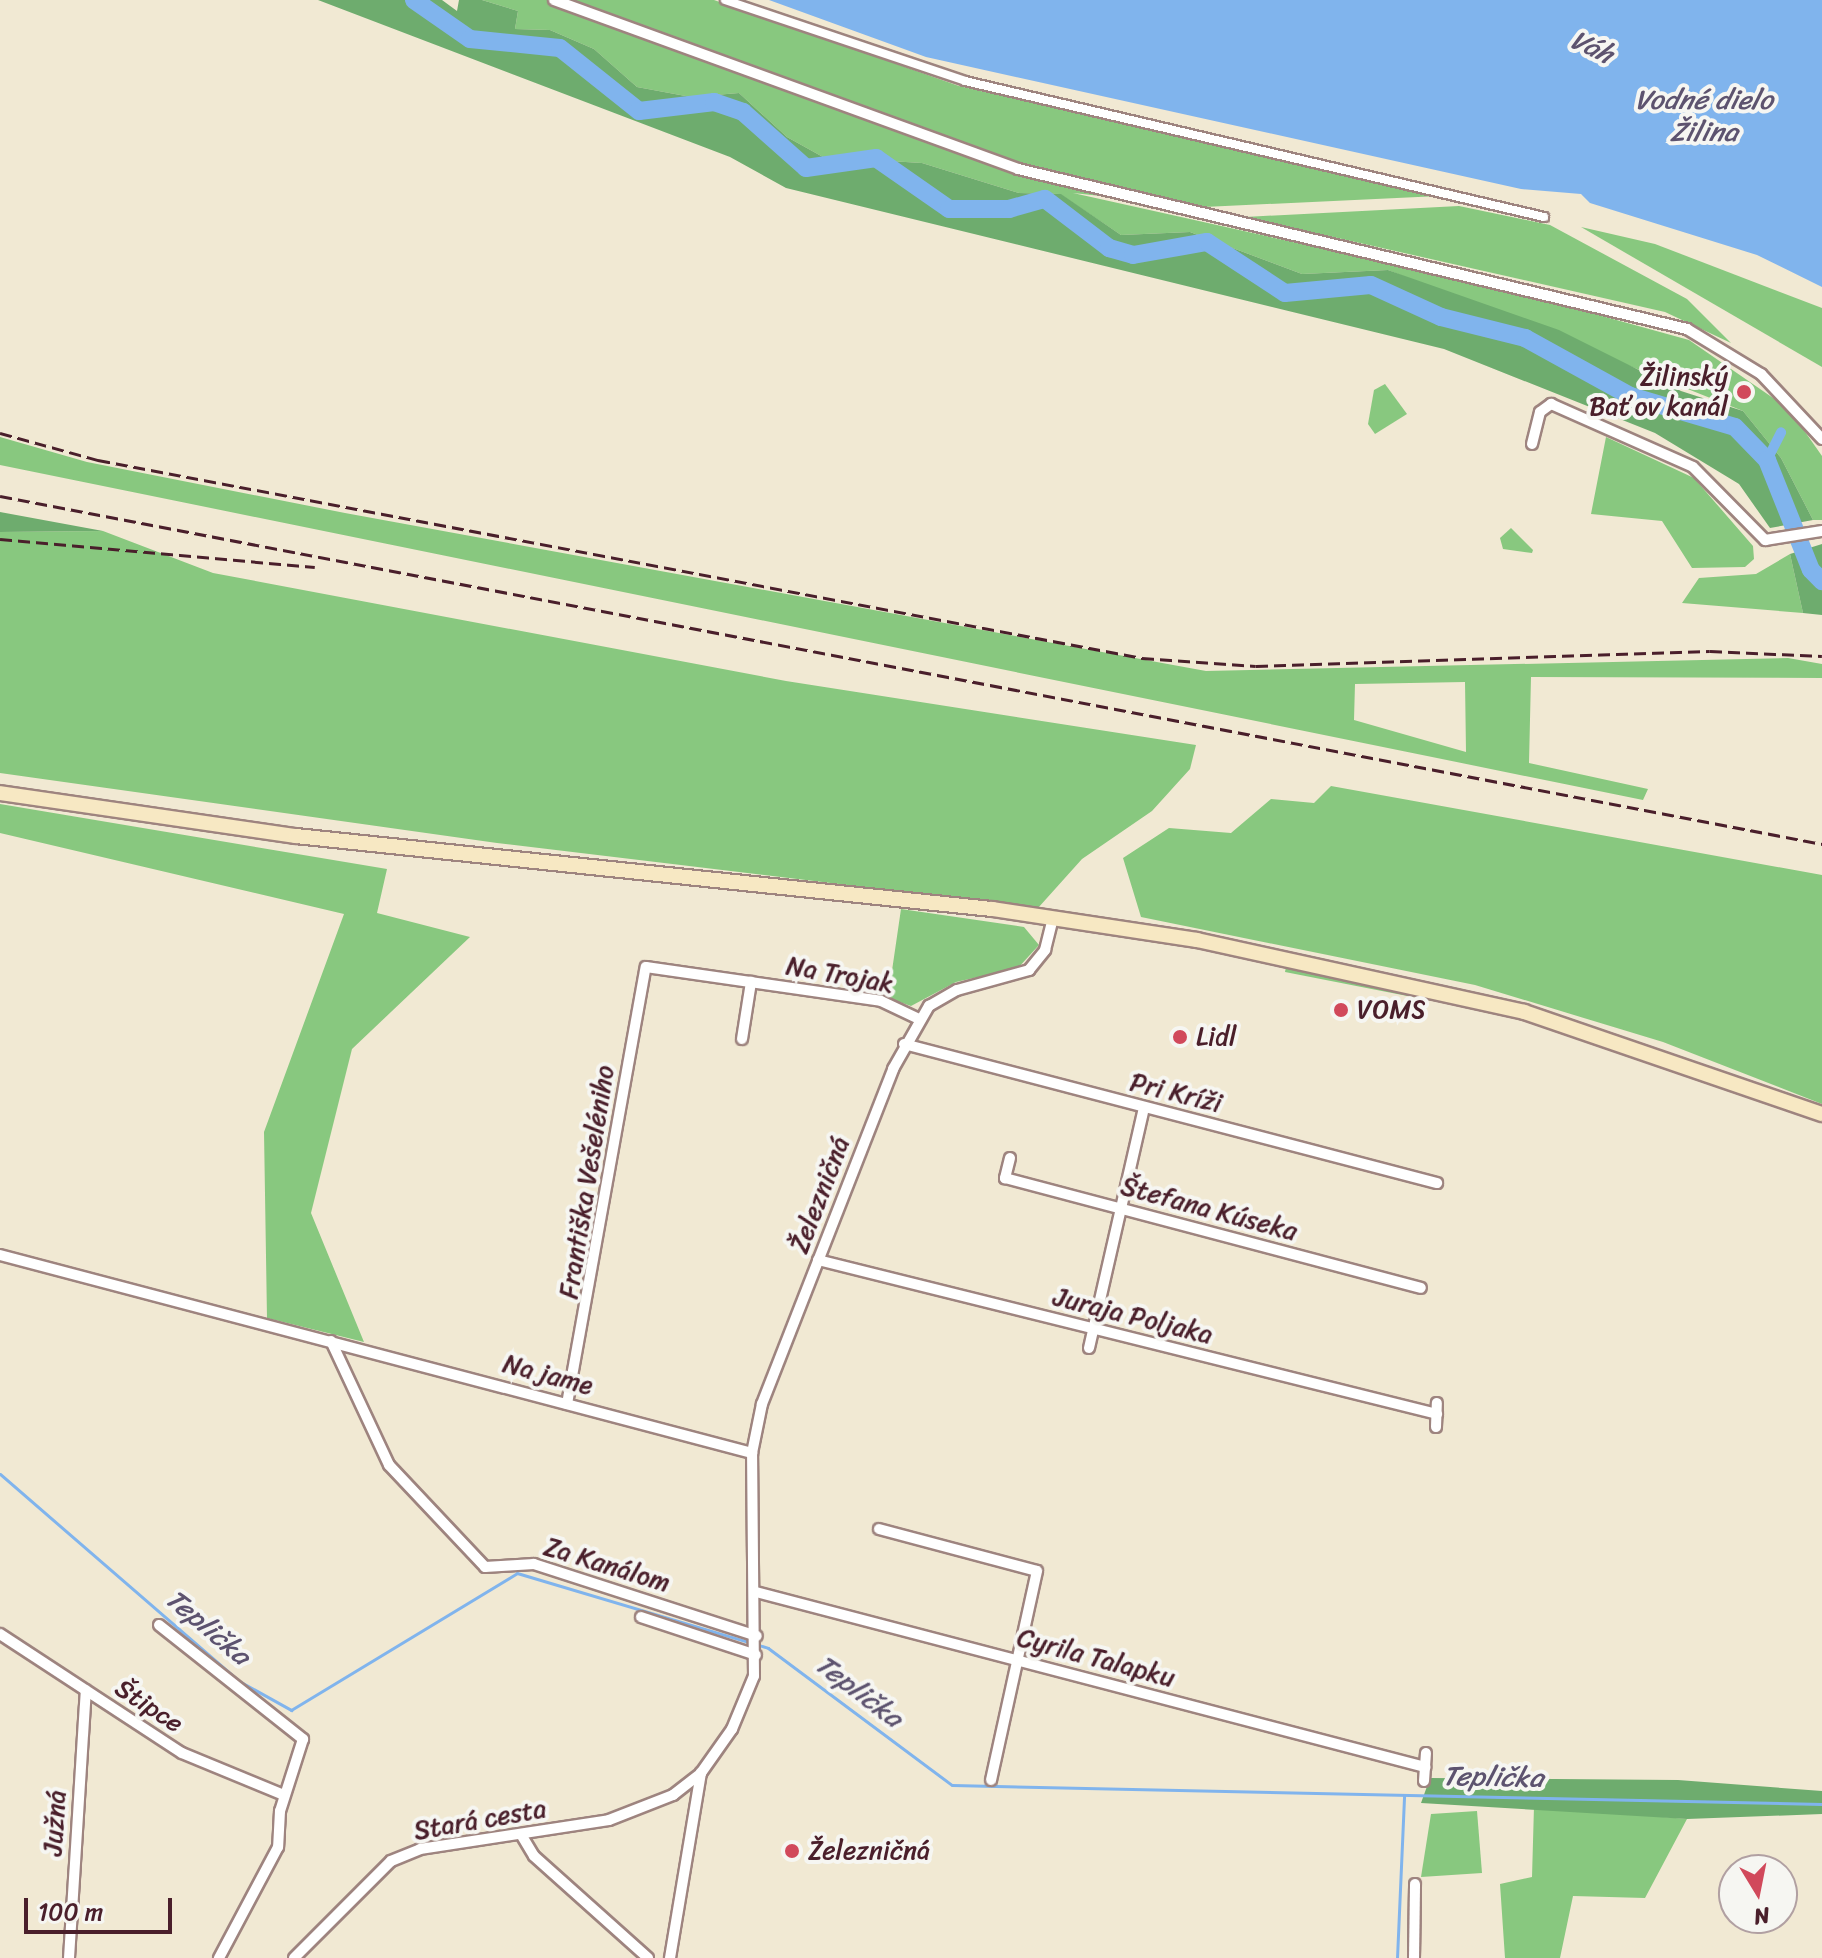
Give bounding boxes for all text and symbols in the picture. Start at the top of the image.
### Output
water label: Váh [1565,23,1619,71]
water label: Vodné dielo Žilina [1635,83,1773,149]
place label: Žilinský Baťov kanál [1589,361,1728,422]
marker: Žilinský Baťov kanál [1735,383,1753,401]
street label: Na Trojak [784,950,896,1000]
place label: VOMS [1357,994,1425,1026]
marker: VOMS [1332,1001,1350,1019]
place label: Lidl [1196,1021,1236,1053]
marker: Lidl [1171,1028,1189,1046]
street label: Františka Vešeléniho [553,1063,621,1301]
street label: Pri Kríži [1127,1067,1225,1119]
street label: Železničná [784,1132,856,1258]
street label: Štefana Kúseka [1117,1170,1301,1248]
street label: Juraja Poljaka [1050,1281,1216,1351]
street label: Na jame [499,1348,597,1402]
street label: Za Kanálom [540,1531,674,1599]
water label: Teplička [159,1582,257,1672]
street label: Cyrila Talapku [1014,1622,1178,1694]
water label: Teplička [809,1647,909,1735]
street label: Štipce [109,1673,189,1739]
water label: Teplička [1442,1759,1544,1795]
street label: Južná [37,1789,73,1857]
street label: Stará cesta [412,1793,548,1847]
place label: Železničná [808,1835,930,1867]
marker: Železničná [783,1842,801,1860]
north arrow [1718,1854,1798,1934]
scale bar [28,1882,176,1932]
text: 100 m [38,1891,103,1933]
text: N [1751,1896,1773,1937]

